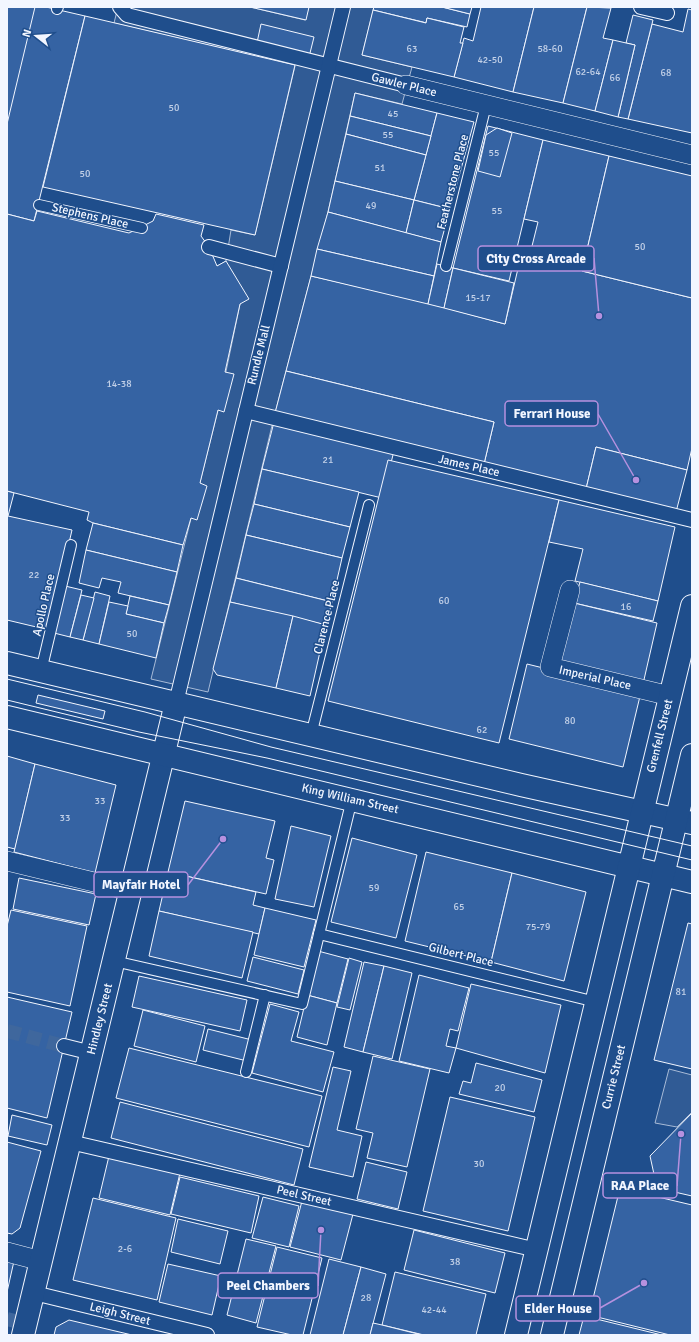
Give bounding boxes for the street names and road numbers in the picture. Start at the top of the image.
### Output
street label: Gawler Place [370,70,438,100]
street label: Featherstone Place [434,133,472,231]
street label: Stephens Place [50,200,130,232]
street label: Rundle Mall [244,323,274,386]
street label: James Place [437,452,501,480]
street label: Apollo Place [30,572,58,638]
street label: Clarence Place [311,578,343,656]
street label: Imperial Place [557,662,633,694]
street label: Grenfell Street [644,698,676,774]
street label: King William Street [300,781,400,817]
street label: Gilbert Place [427,940,495,970]
street label: Hindley Street [84,982,116,1056]
street label: Currie Street [599,1043,629,1111]
street label: Peel Street [275,1182,333,1210]
street label: Leigh Street [88,1299,152,1329]

